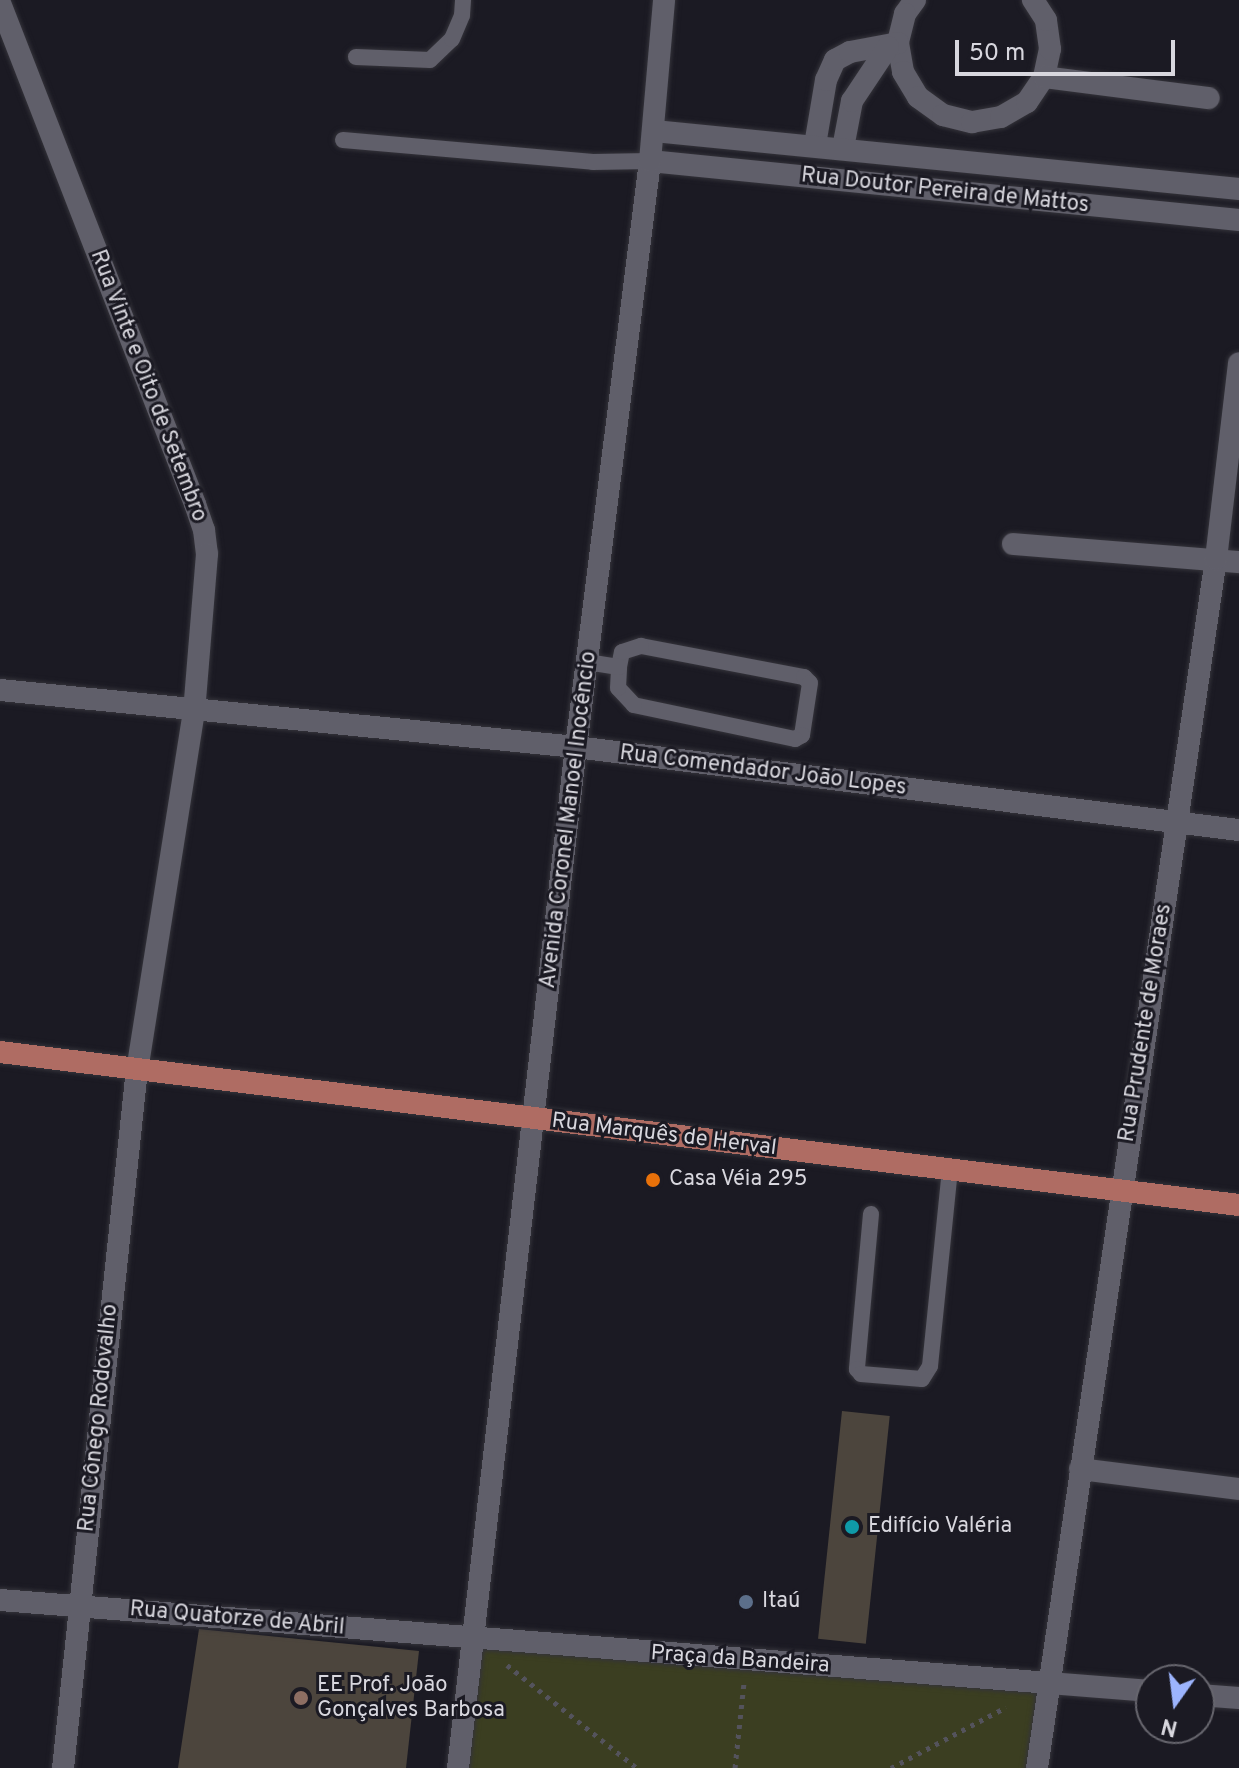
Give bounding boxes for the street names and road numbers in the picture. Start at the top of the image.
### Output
street label: Rua Doutor Pereira de Mattos [800,163,1090,219]
street label: Rua Vinte e Oito de Setembro [84,246,212,526]
street label: Avenida Coronel Manoel Inocêncio [535,650,603,990]
street label: Rua Comendador João Lopes [618,740,908,802]
street label: Rua Prudente de Moraes [1114,902,1178,1144]
street label: Rua Marquês de Herval [550,1108,778,1162]
street label: Rua Cônego Rodovalho [74,1303,124,1533]
street label: Rua Quatorze de Abril [128,1596,346,1642]
street label: Praça da Bandeira [650,1641,830,1679]

